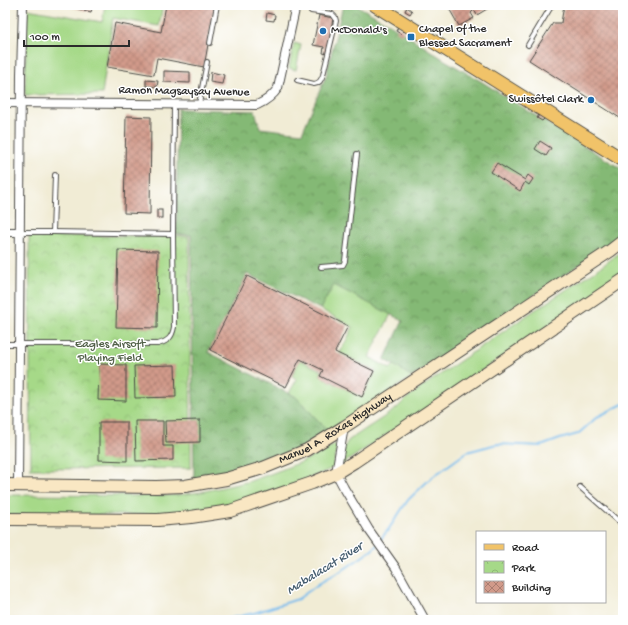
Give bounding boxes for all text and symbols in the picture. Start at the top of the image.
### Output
scale bar [24,22,129,48]
place label: Chapel of the Blessed Sacrament [418,23,513,51]
place label: McDonald's [331,24,388,38]
marker: McDonald's [318,26,328,36]
text: 100 m [29,31,60,45]
marker: Chapel of the Blessed Sacrament [406,32,416,42]
street label: Ramon Magsaysay Avenue [118,84,250,100]
place label: Swissôtel Clark [508,93,585,107]
marker: Swissôtel Clark [586,95,596,105]
park label: Eagles Airsoft Playing Field [75,338,146,366]
street label: Manuel A. Roxas Highway [277,390,395,468]
legend [476,531,606,603]
water label: Mabalacat River [284,538,368,598]
text: Road [512,542,539,556]
text: Park [511,562,537,576]
text: Building [511,582,551,596]

